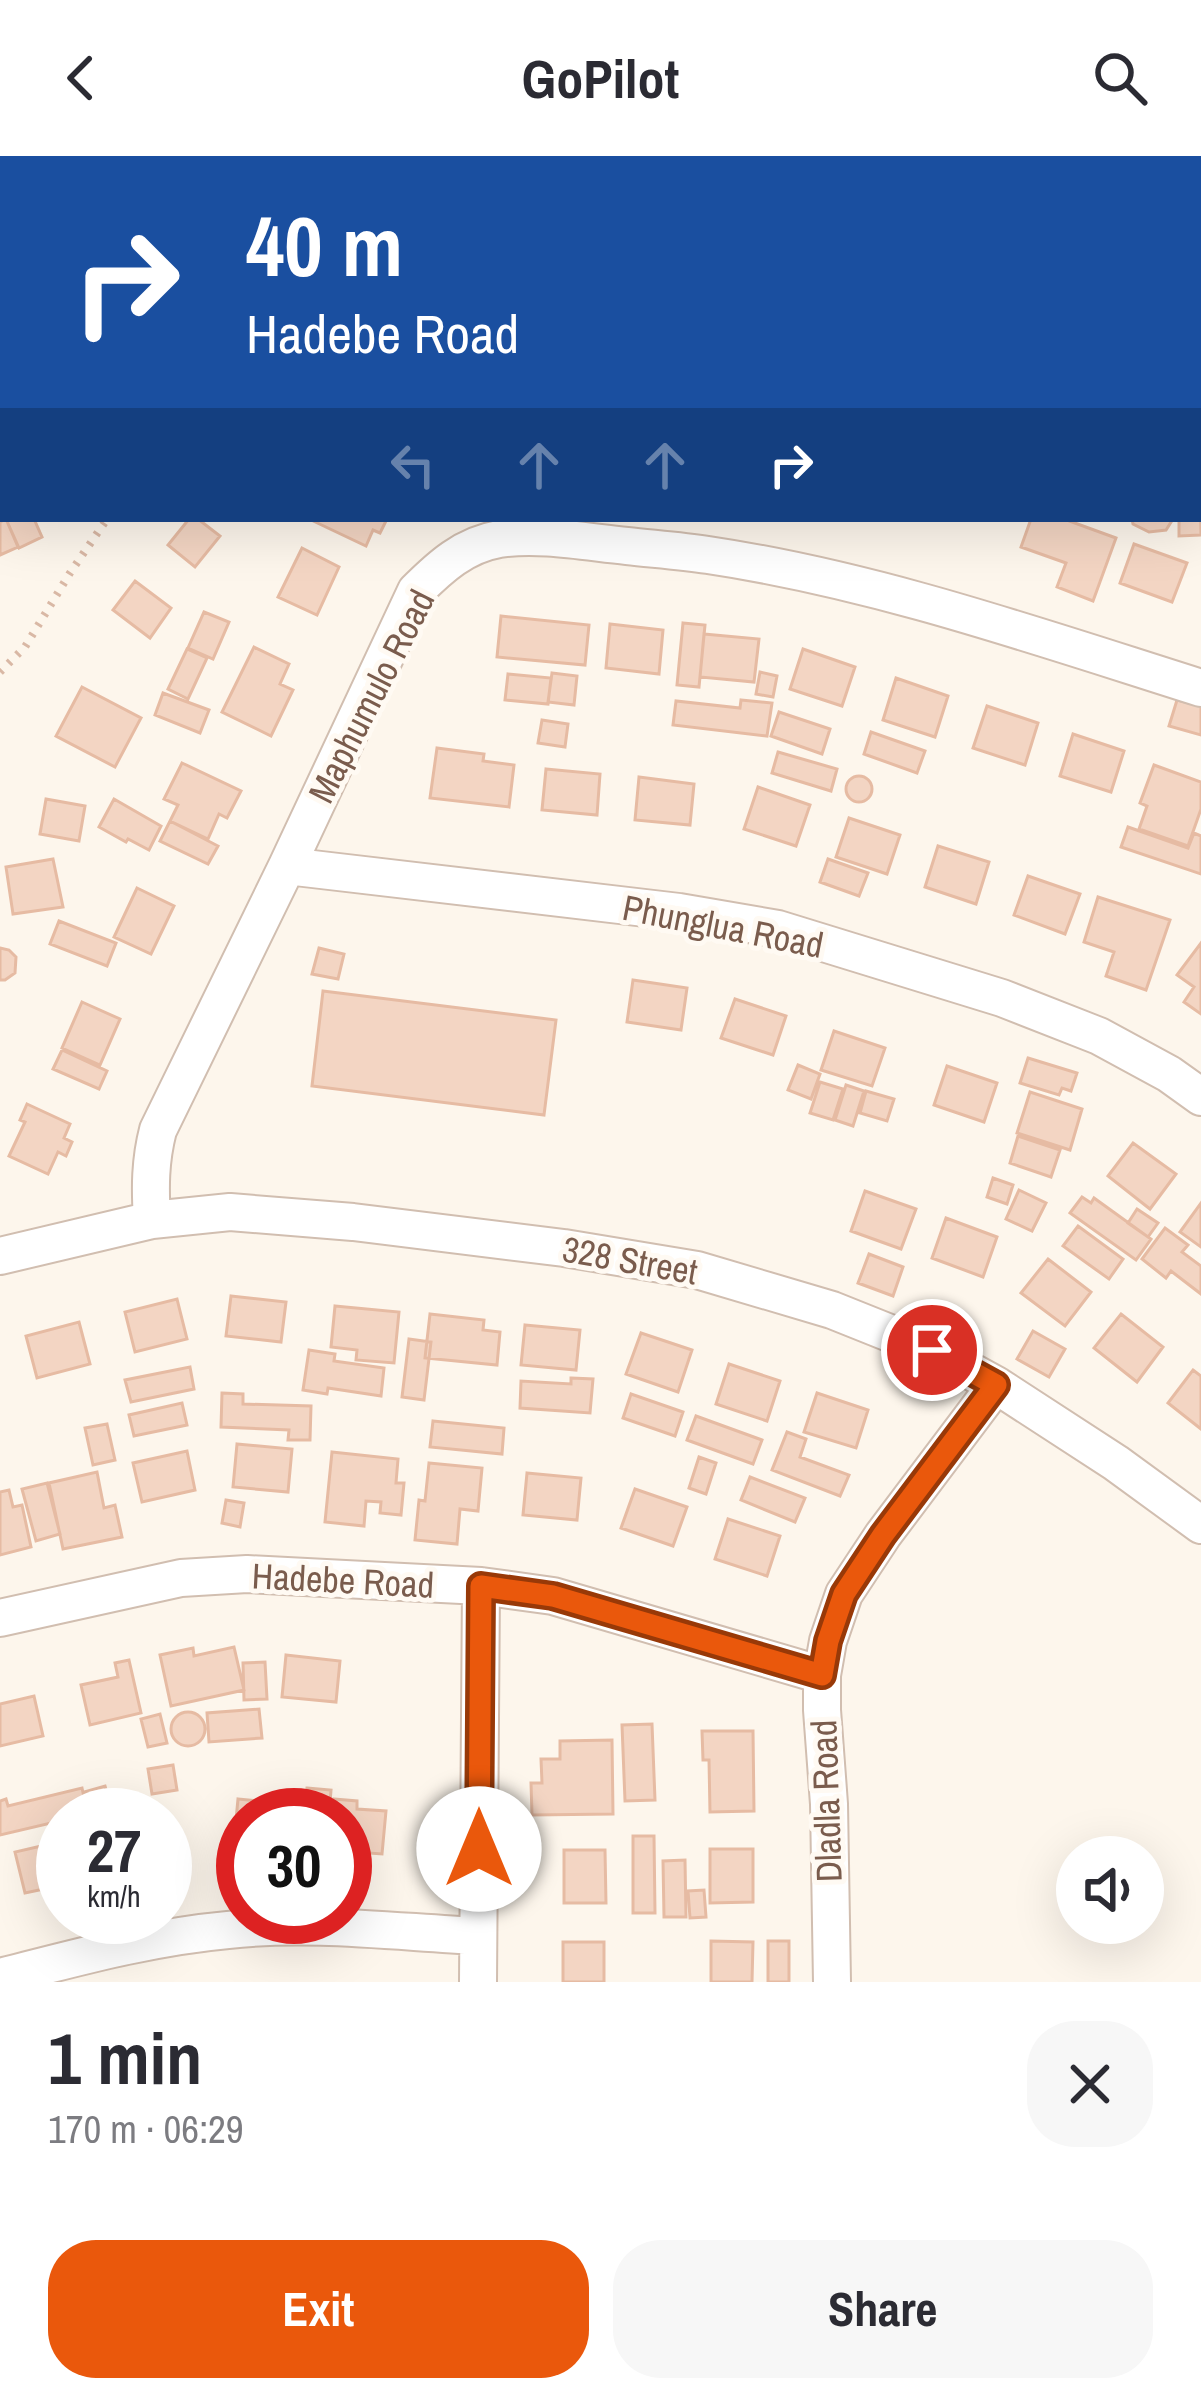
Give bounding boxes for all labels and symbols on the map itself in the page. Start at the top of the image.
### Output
street label: Maphumulo Road [297,581,445,811]
street label: Phunglua Road [619,883,827,969]
street label: 328 Street [559,1225,701,1295]
pin [881,1299,983,1401]
street label: Hadebe Road [251,1551,435,1609]
street label: Dladla Road [799,1719,853,1883]
position arrow [416,1786,542,1912]
speed limit sign: 30 [216,1788,372,1944]

